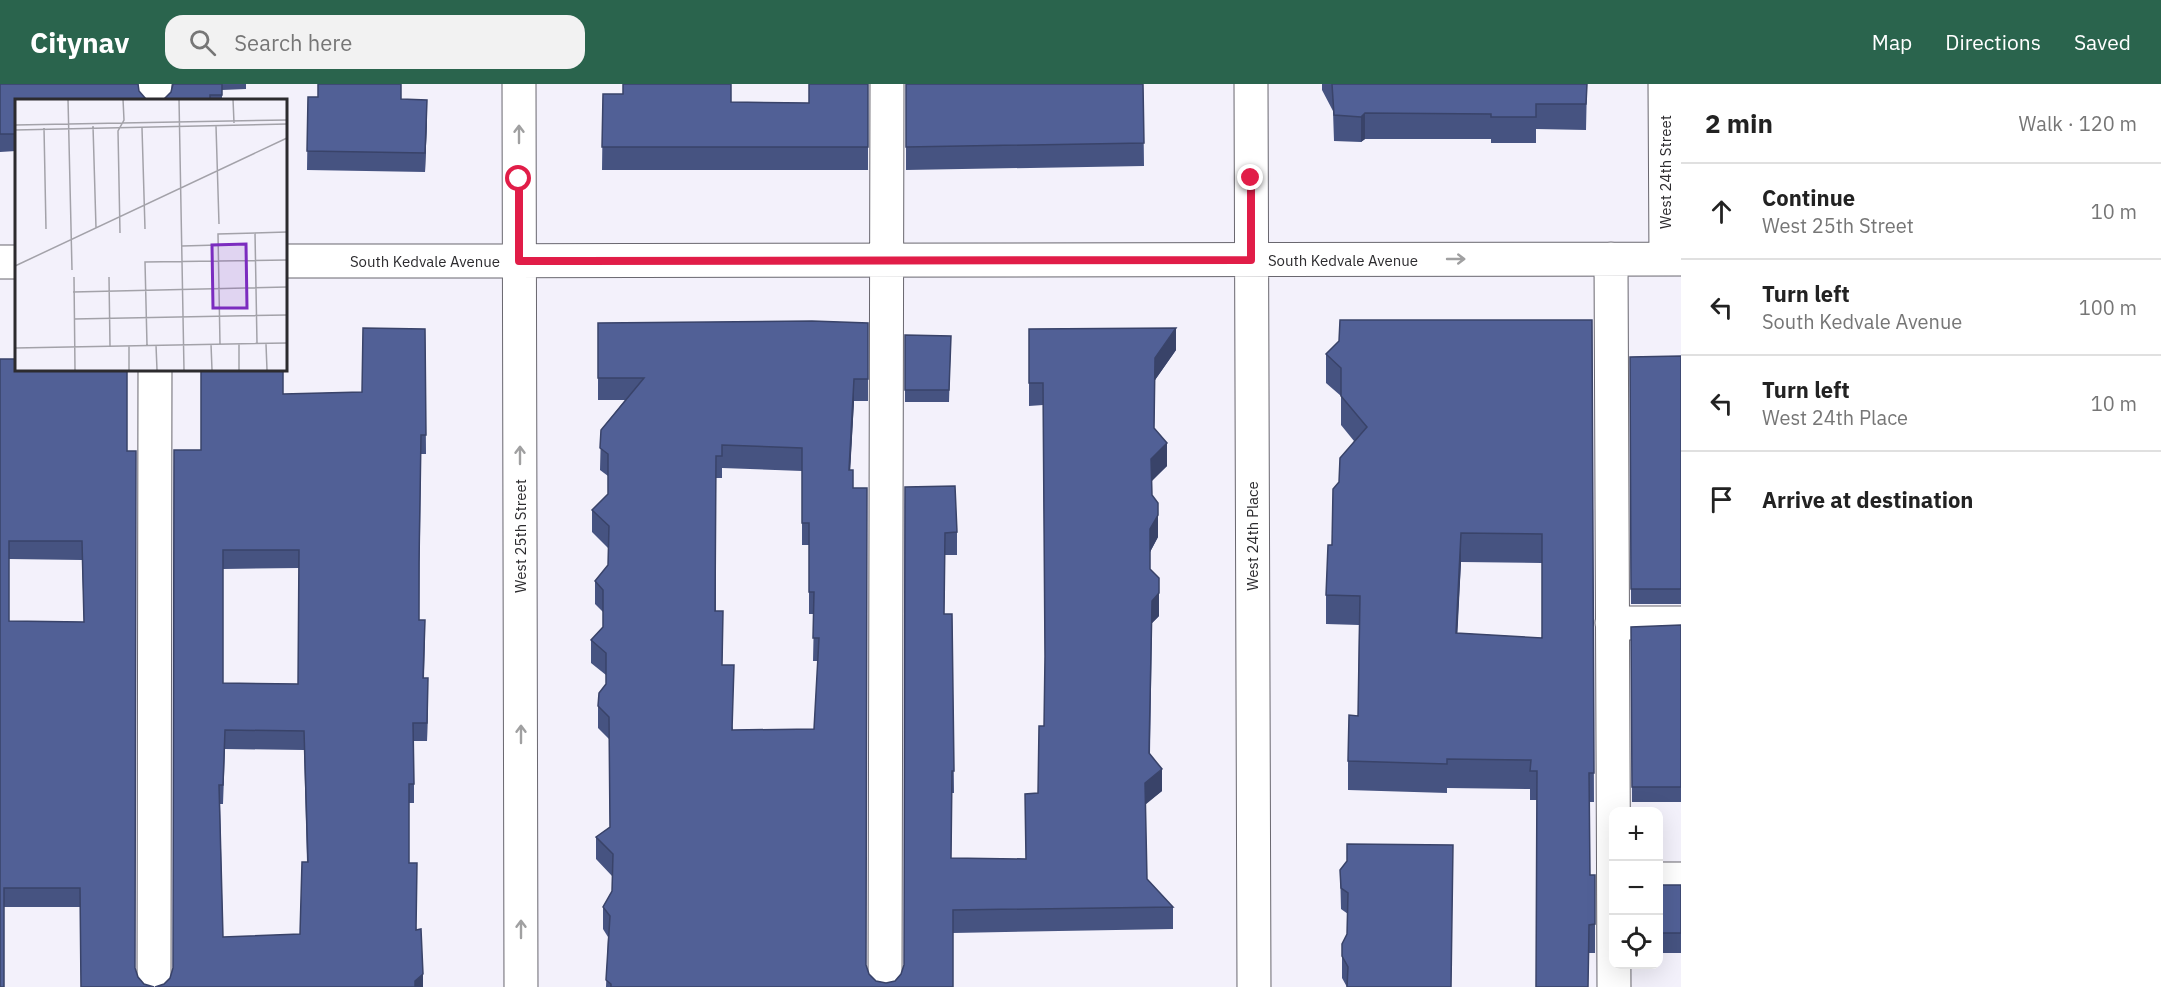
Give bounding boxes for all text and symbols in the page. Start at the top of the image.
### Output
search box [165,15,585,69]
text: Citynav [30,24,129,61]
icon: search [186,26,219,59]
text: Search here [234,28,352,57]
text: Map [1872,28,1912,56]
text: Directions [1945,28,2041,56]
text: Saved [2074,28,2131,56]
inset map [15,99,286,370]
text: 2 min [1705,106,1773,140]
text: Walk · 120 m [2019,110,2137,137]
street label: West 24th Street [1656,115,1675,229]
one-way arrow [513,124,525,144]
route end [1237,164,1263,190]
route start [505,165,531,191]
text: Continue [1762,183,1855,212]
icon: ahead [1705,195,1738,228]
text: 10 m [2091,198,2137,225]
text: West 25th Street [1762,212,1914,239]
street label: South Kedvale Avenue [1268,251,1418,270]
street label: South Kedvale Avenue [350,252,500,271]
one-way arrow [1446,253,1466,265]
text: Turn left [1762,279,1850,308]
icon: left [1705,291,1738,324]
text: 100 m [2079,294,2137,321]
text: South Kedvale Avenue [1762,308,1962,335]
text: Turn left [1762,375,1850,404]
icon: left [1705,387,1738,420]
text: 10 m [2091,390,2137,417]
text: West 24th Place [1762,404,1908,431]
one-way arrow [514,445,526,465]
street label: West 25th Street [511,479,530,593]
street label: West 24th Place [1243,481,1262,591]
icon: arrive [1705,483,1738,516]
text: Arrive at destination [1762,485,1973,514]
one-way arrow [515,724,527,744]
map controls [1609,807,1663,969]
button: + [1609,807,1663,861]
button: − [1609,861,1663,915]
button: locate [1609,915,1663,969]
one-way arrow [515,919,527,939]

